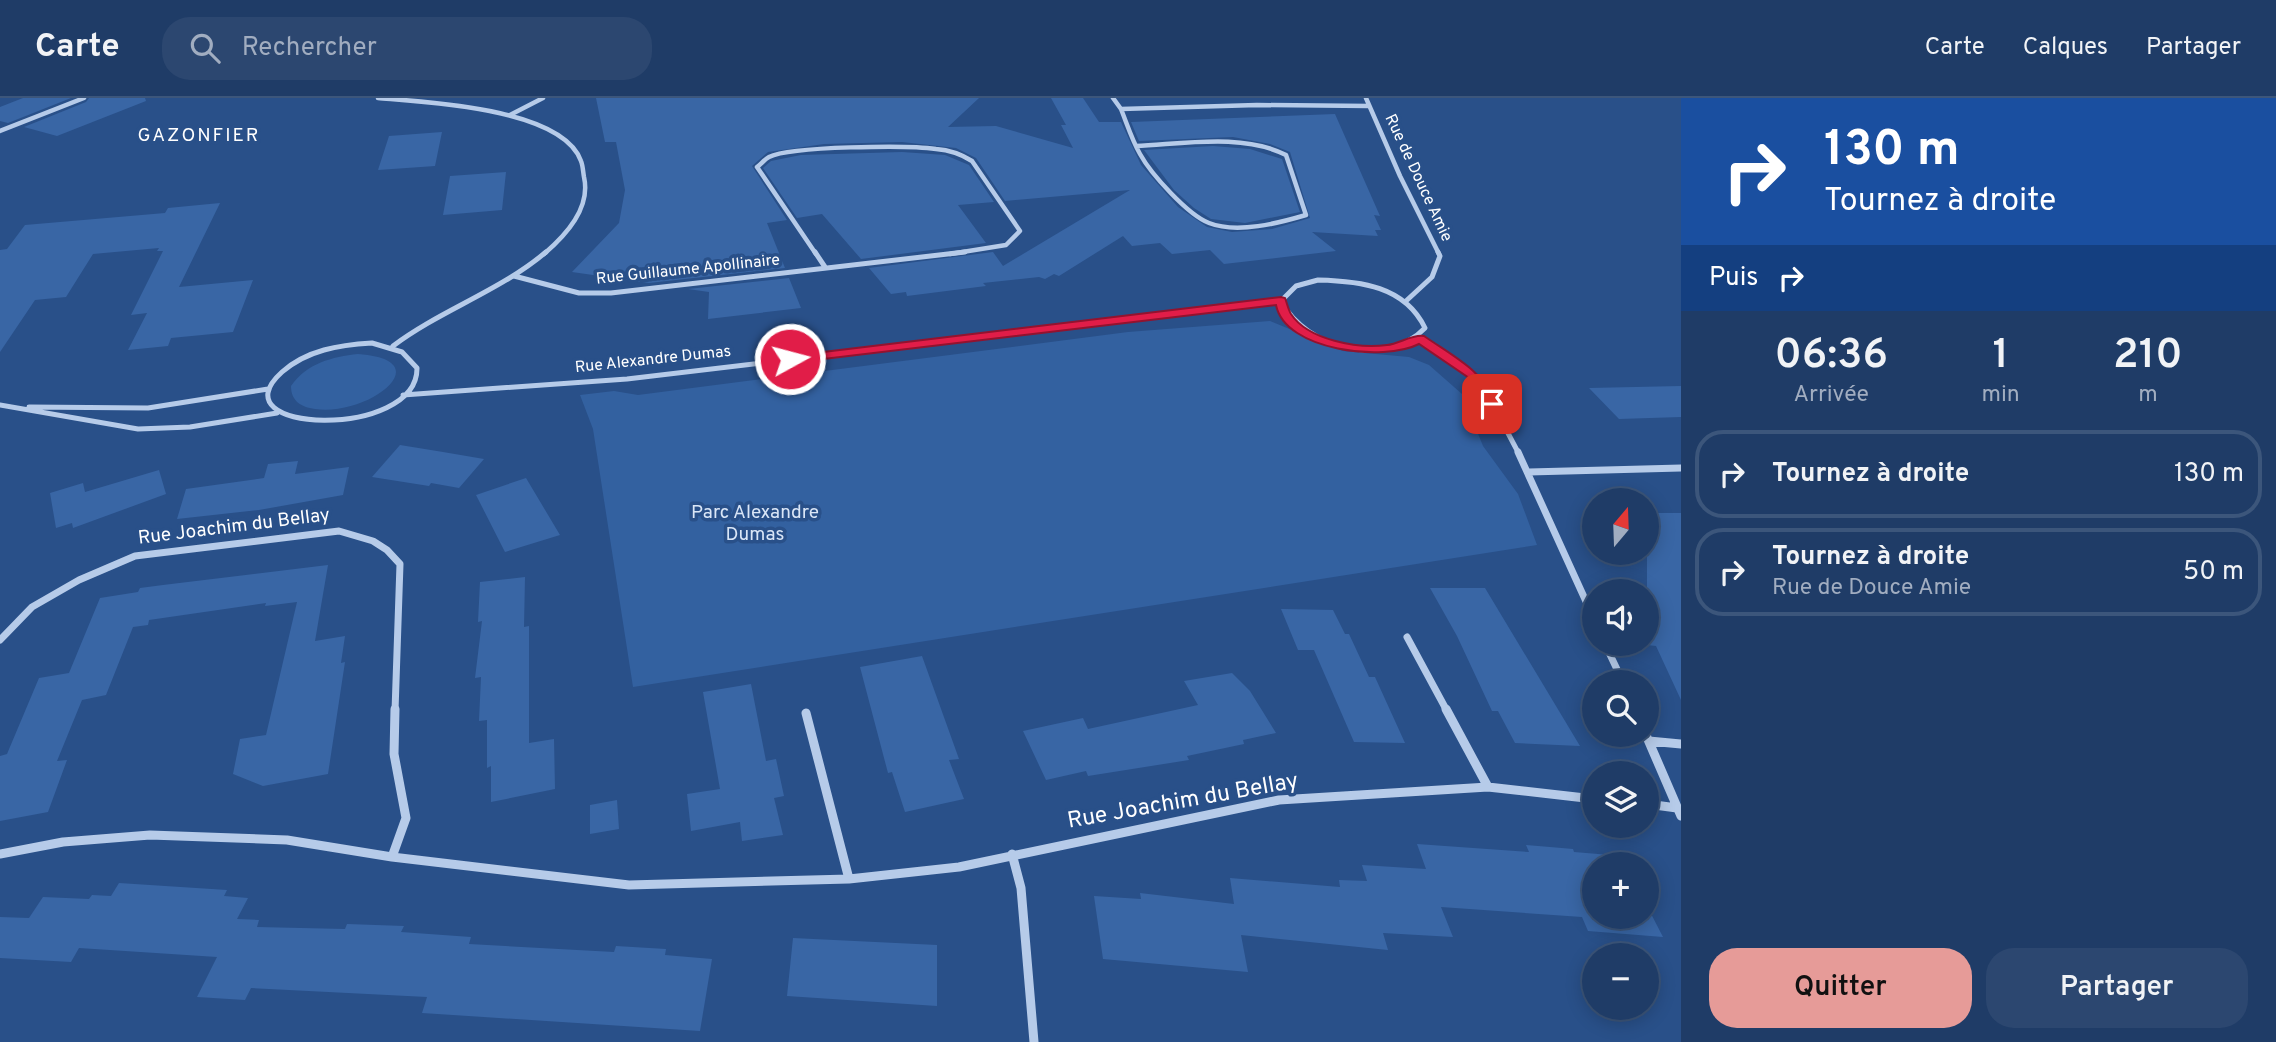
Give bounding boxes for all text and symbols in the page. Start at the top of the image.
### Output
search box [162,17,652,80]
text: Carte [35,27,120,69]
icon: search [186,29,224,67]
text: Rechercher [242,32,377,65]
text: Carte [1925,33,1985,63]
text: Calques [2023,33,2108,63]
text: Partager [2146,33,2241,63]
street label: Rue de Douce Amie [1380,111,1456,245]
text: 130 m [1824,121,1960,183]
district label: GAZONFIER [138,124,260,148]
icon: right [1709,126,1800,217]
text: Tournez à droite [1824,182,2056,222]
street label: Rue Guillaume Apollinaire [595,250,781,290]
icon: right [1772,259,1810,297]
text: Puis [1709,262,1758,295]
position arrow [753,322,827,396]
text: 06:36 [1774,330,1888,383]
text: 1 [1992,330,2009,383]
text: 210 [2113,330,2183,383]
street label: Rue Alexandre Dumas [574,342,732,378]
pin [1462,374,1522,434]
text: Arrivée [1793,381,1869,410]
text: min [1981,381,2020,410]
text: m [2138,381,2158,410]
icon: arrive [1473,385,1511,423]
icon: right [1713,455,1751,493]
text: Tournez à droite [1772,458,1969,491]
text: 130 m [2174,458,2244,491]
north arrow [1582,488,1659,565]
map controls [1582,488,1659,1020]
park label: Parc Alexandre Dumas [691,501,819,547]
street label: Rue Joachim du Bellay [137,503,331,551]
text: Tournez à droite [1772,541,1969,574]
icon: right [1713,553,1751,591]
text: 50 m [2183,556,2244,589]
text: Rue de Douce Amie [1772,574,1971,603]
button: sound [1582,579,1659,656]
button: search [1582,670,1659,747]
button: layers [1582,761,1659,838]
street label: Rue Joachim du Bellay [1065,767,1301,837]
button: + [1582,852,1659,929]
button: − [1582,943,1659,1020]
button: Quitter [1709,948,1972,1028]
button: Partager [1986,948,2248,1028]

